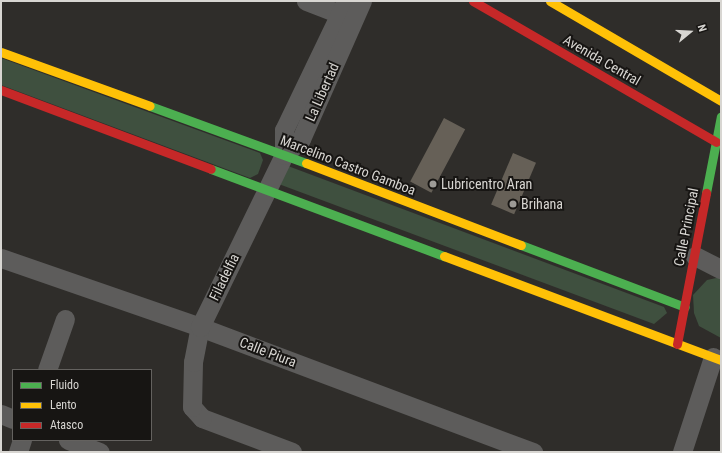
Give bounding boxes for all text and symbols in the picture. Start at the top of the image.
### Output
north arrow [670,12,710,52]
text: N [695,23,709,33]
street label: Avenida Central [560,31,644,89]
street label: La Libertad [302,60,342,124]
street label: Marcelino Castro Gamboa [278,131,418,199]
place label: Lubricentro Aran [441,176,532,192]
marker: Lubricentro Aran [428,179,438,189]
street label: Calle Principal [670,186,702,268]
place label: Brihana [521,196,563,212]
marker: Brihana [508,199,518,209]
street label: Filadelfia [205,251,243,303]
street label: Calle Piura [237,334,299,370]
legend [12,369,152,441]
text: Fluido [50,378,79,392]
text: Lento [50,398,77,412]
text: Atasco [50,418,83,432]

